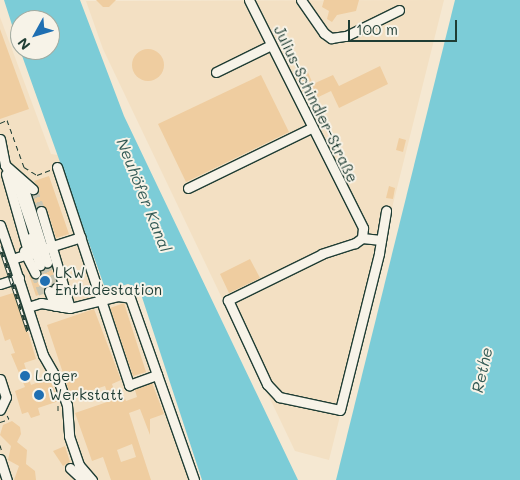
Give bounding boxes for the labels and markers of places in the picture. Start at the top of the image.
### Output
place label: LKW Entladestation [55,263,162,298]
marker: LKW Entladestation [39,275,51,287]
place label: Lager [35,367,78,385]
marker: Lager [19,370,31,382]
place label: Werkstatt [49,386,123,404]
marker: Werkstatt [33,389,45,401]

